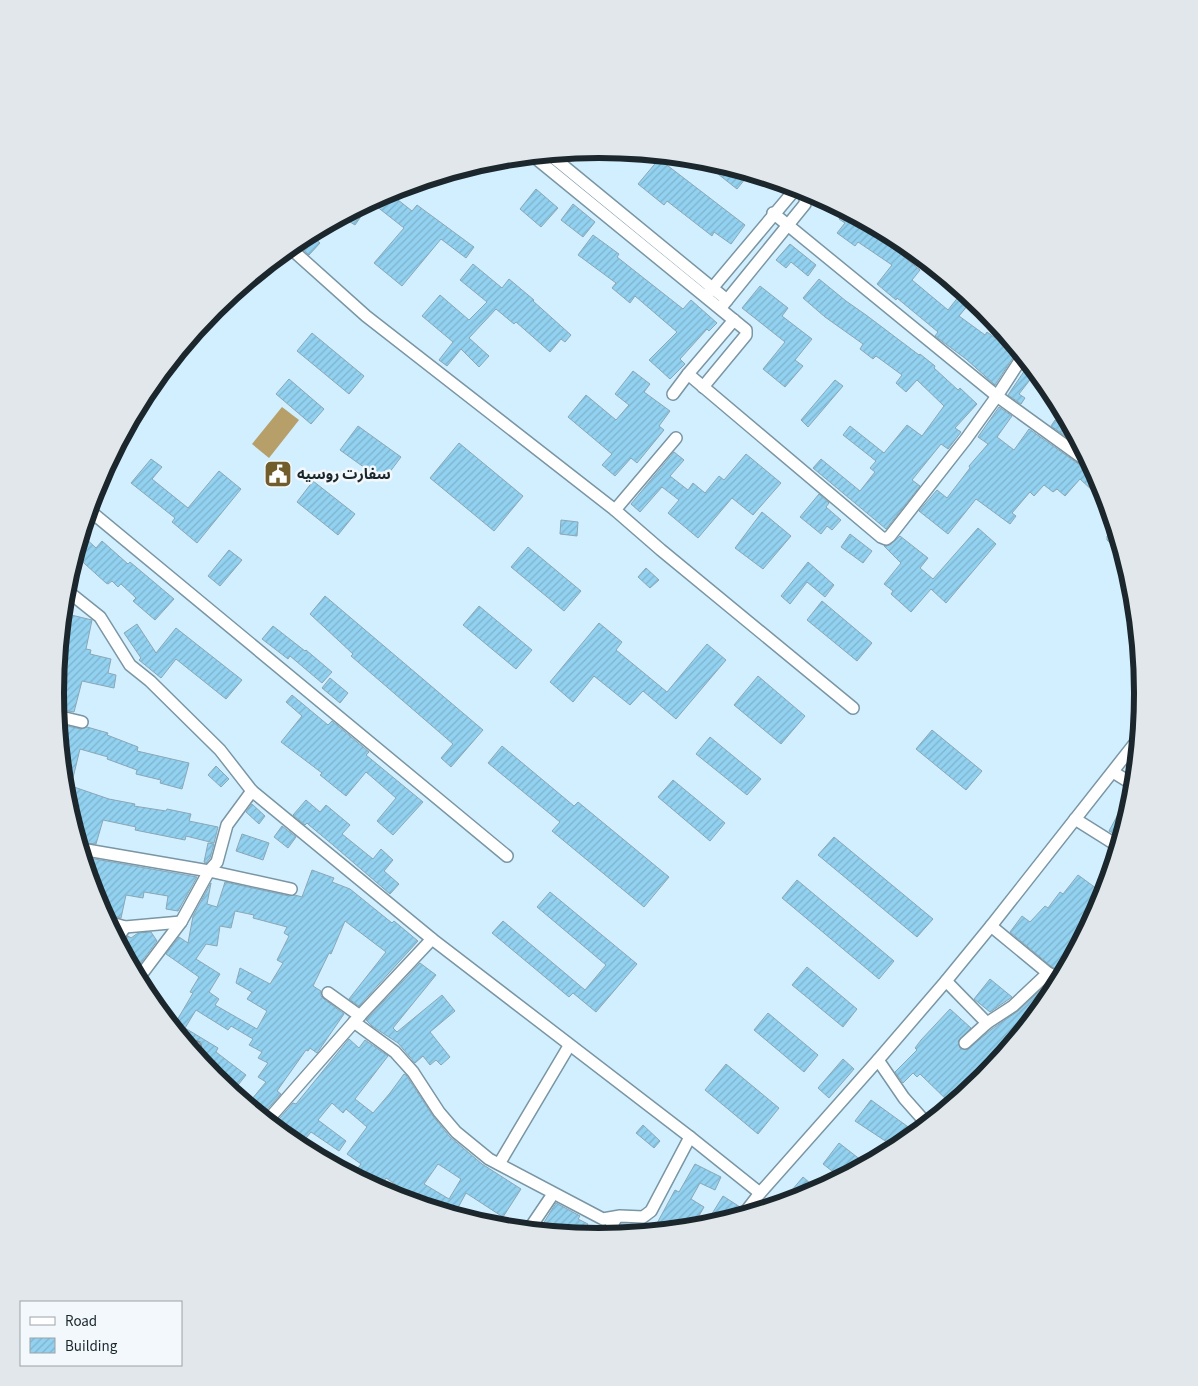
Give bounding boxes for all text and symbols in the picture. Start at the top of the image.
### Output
public building icon: سفارت روسیه [263,459,293,489]
place label: سفارت روسیه [297,464,391,485]
legend [20,1301,182,1366]
text: Road [65,1311,97,1332]
text: Building [65,1336,118,1357]

